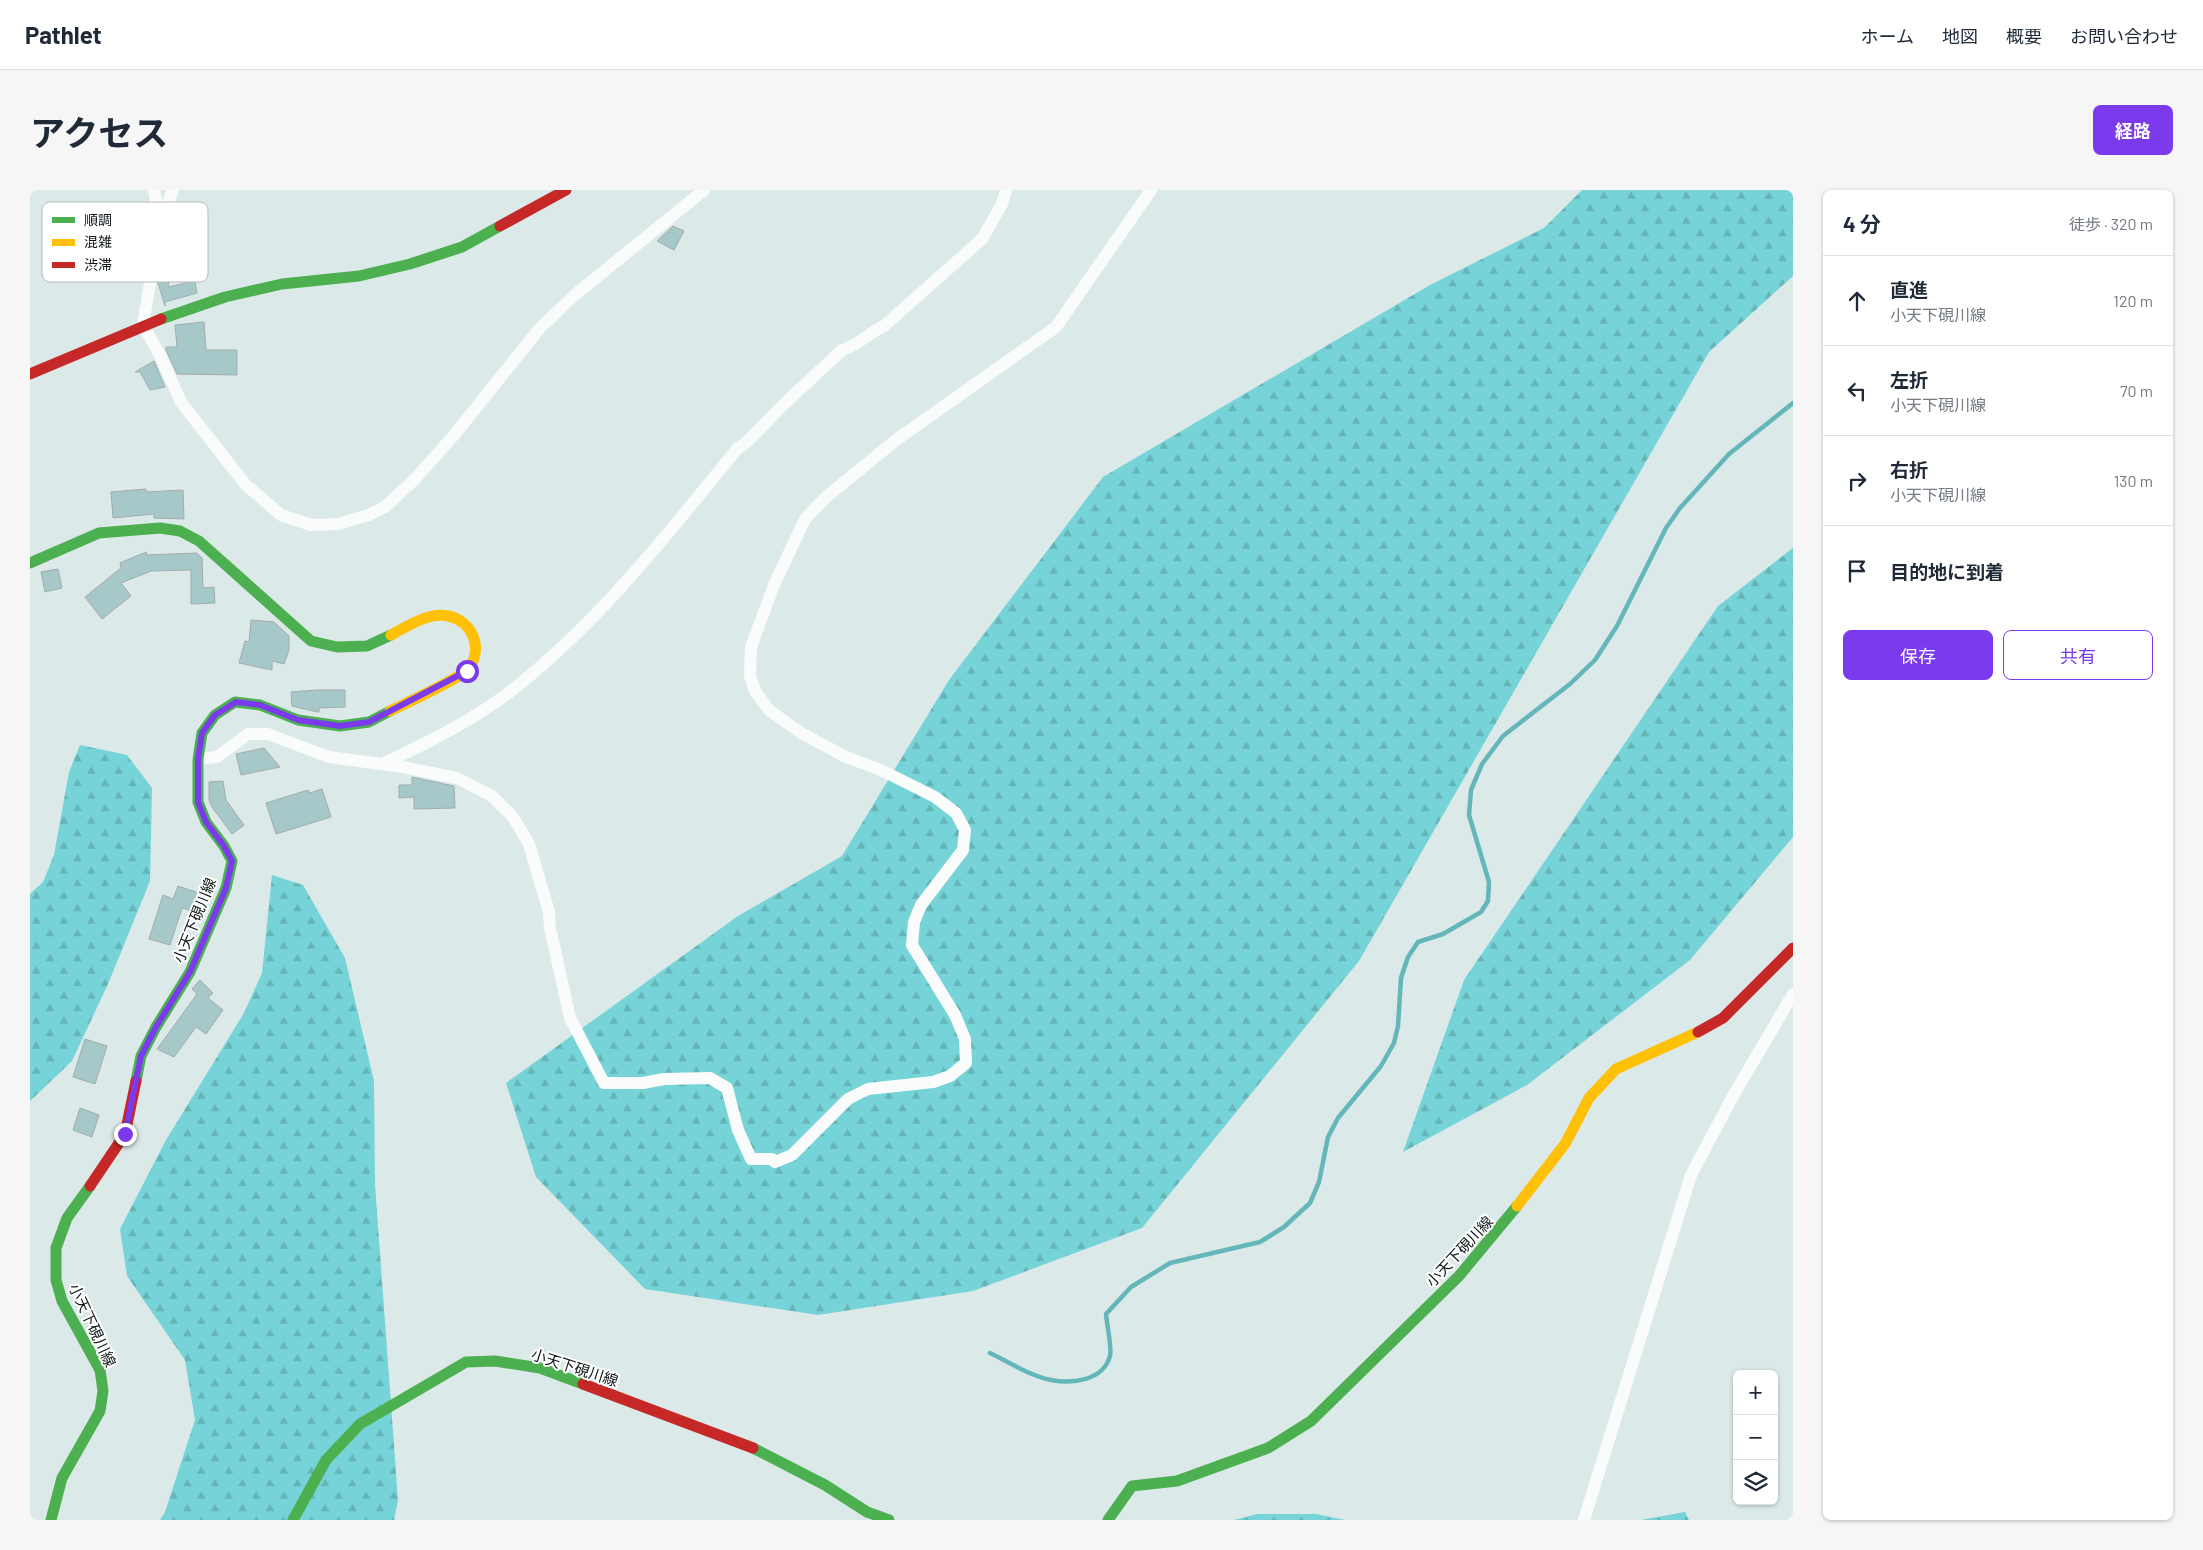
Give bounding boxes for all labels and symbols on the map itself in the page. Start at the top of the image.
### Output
legend [42,202,208,282]
text: 順調 [84,211,112,228]
text: 混雑 [84,233,112,250]
text: 渋滞 [84,256,112,273]
route start [456,660,479,683]
street label: 小天下硯川線 [169,875,219,965]
route end [114,1123,137,1146]
street label: 小天下硯川線 [1422,1212,1496,1290]
street label: 小天下硯川線 [66,1280,120,1370]
street label: 小天下硯川線 [529,1345,621,1389]

